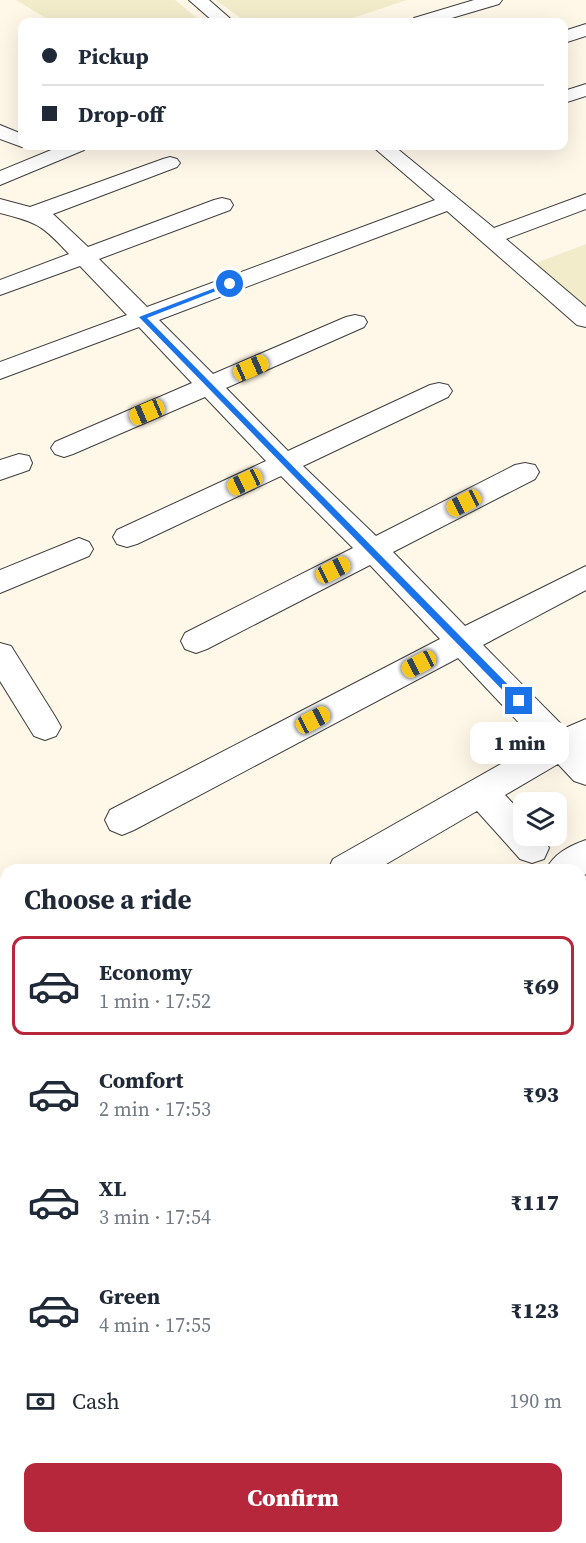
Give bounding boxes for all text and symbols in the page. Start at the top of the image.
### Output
text: Pickup [78,41,149,71]
text: Drop-off [78,99,164,129]
route start [216,270,243,297]
car [231,352,271,384]
car [127,397,167,427]
car [225,466,265,498]
car [444,487,484,519]
car [313,554,353,586]
car [399,648,439,680]
route end [505,687,532,714]
car [293,704,333,736]
callout: 1 min [470,722,568,764]
text: 1 min [493,729,546,757]
map controls [513,792,567,846]
button: layers [513,792,567,846]
text: Choose a ride [24,881,192,918]
text: Economy [99,957,193,987]
icon: car [27,959,81,1013]
text: ₹69 [523,971,559,1001]
text: 1 min · 17:52 [99,987,211,1015]
text: Comfort [99,1065,183,1095]
icon: car [27,1067,81,1121]
text: ₹93 [523,1079,559,1109]
text: 2 min · 17:53 [99,1095,211,1123]
text: XL [99,1173,126,1203]
icon: car [27,1175,81,1229]
text: ₹117 [511,1187,559,1217]
text: 3 min · 17:54 [99,1203,211,1231]
text: Green [99,1281,160,1311]
icon: car [27,1283,81,1337]
text: ₹123 [511,1295,559,1325]
text: 4 min · 17:55 [99,1311,211,1339]
icon: cash [24,1385,57,1418]
text: Cash [72,1386,120,1416]
text: 190 m [509,1387,562,1415]
button: Confirm [24,1463,562,1532]

